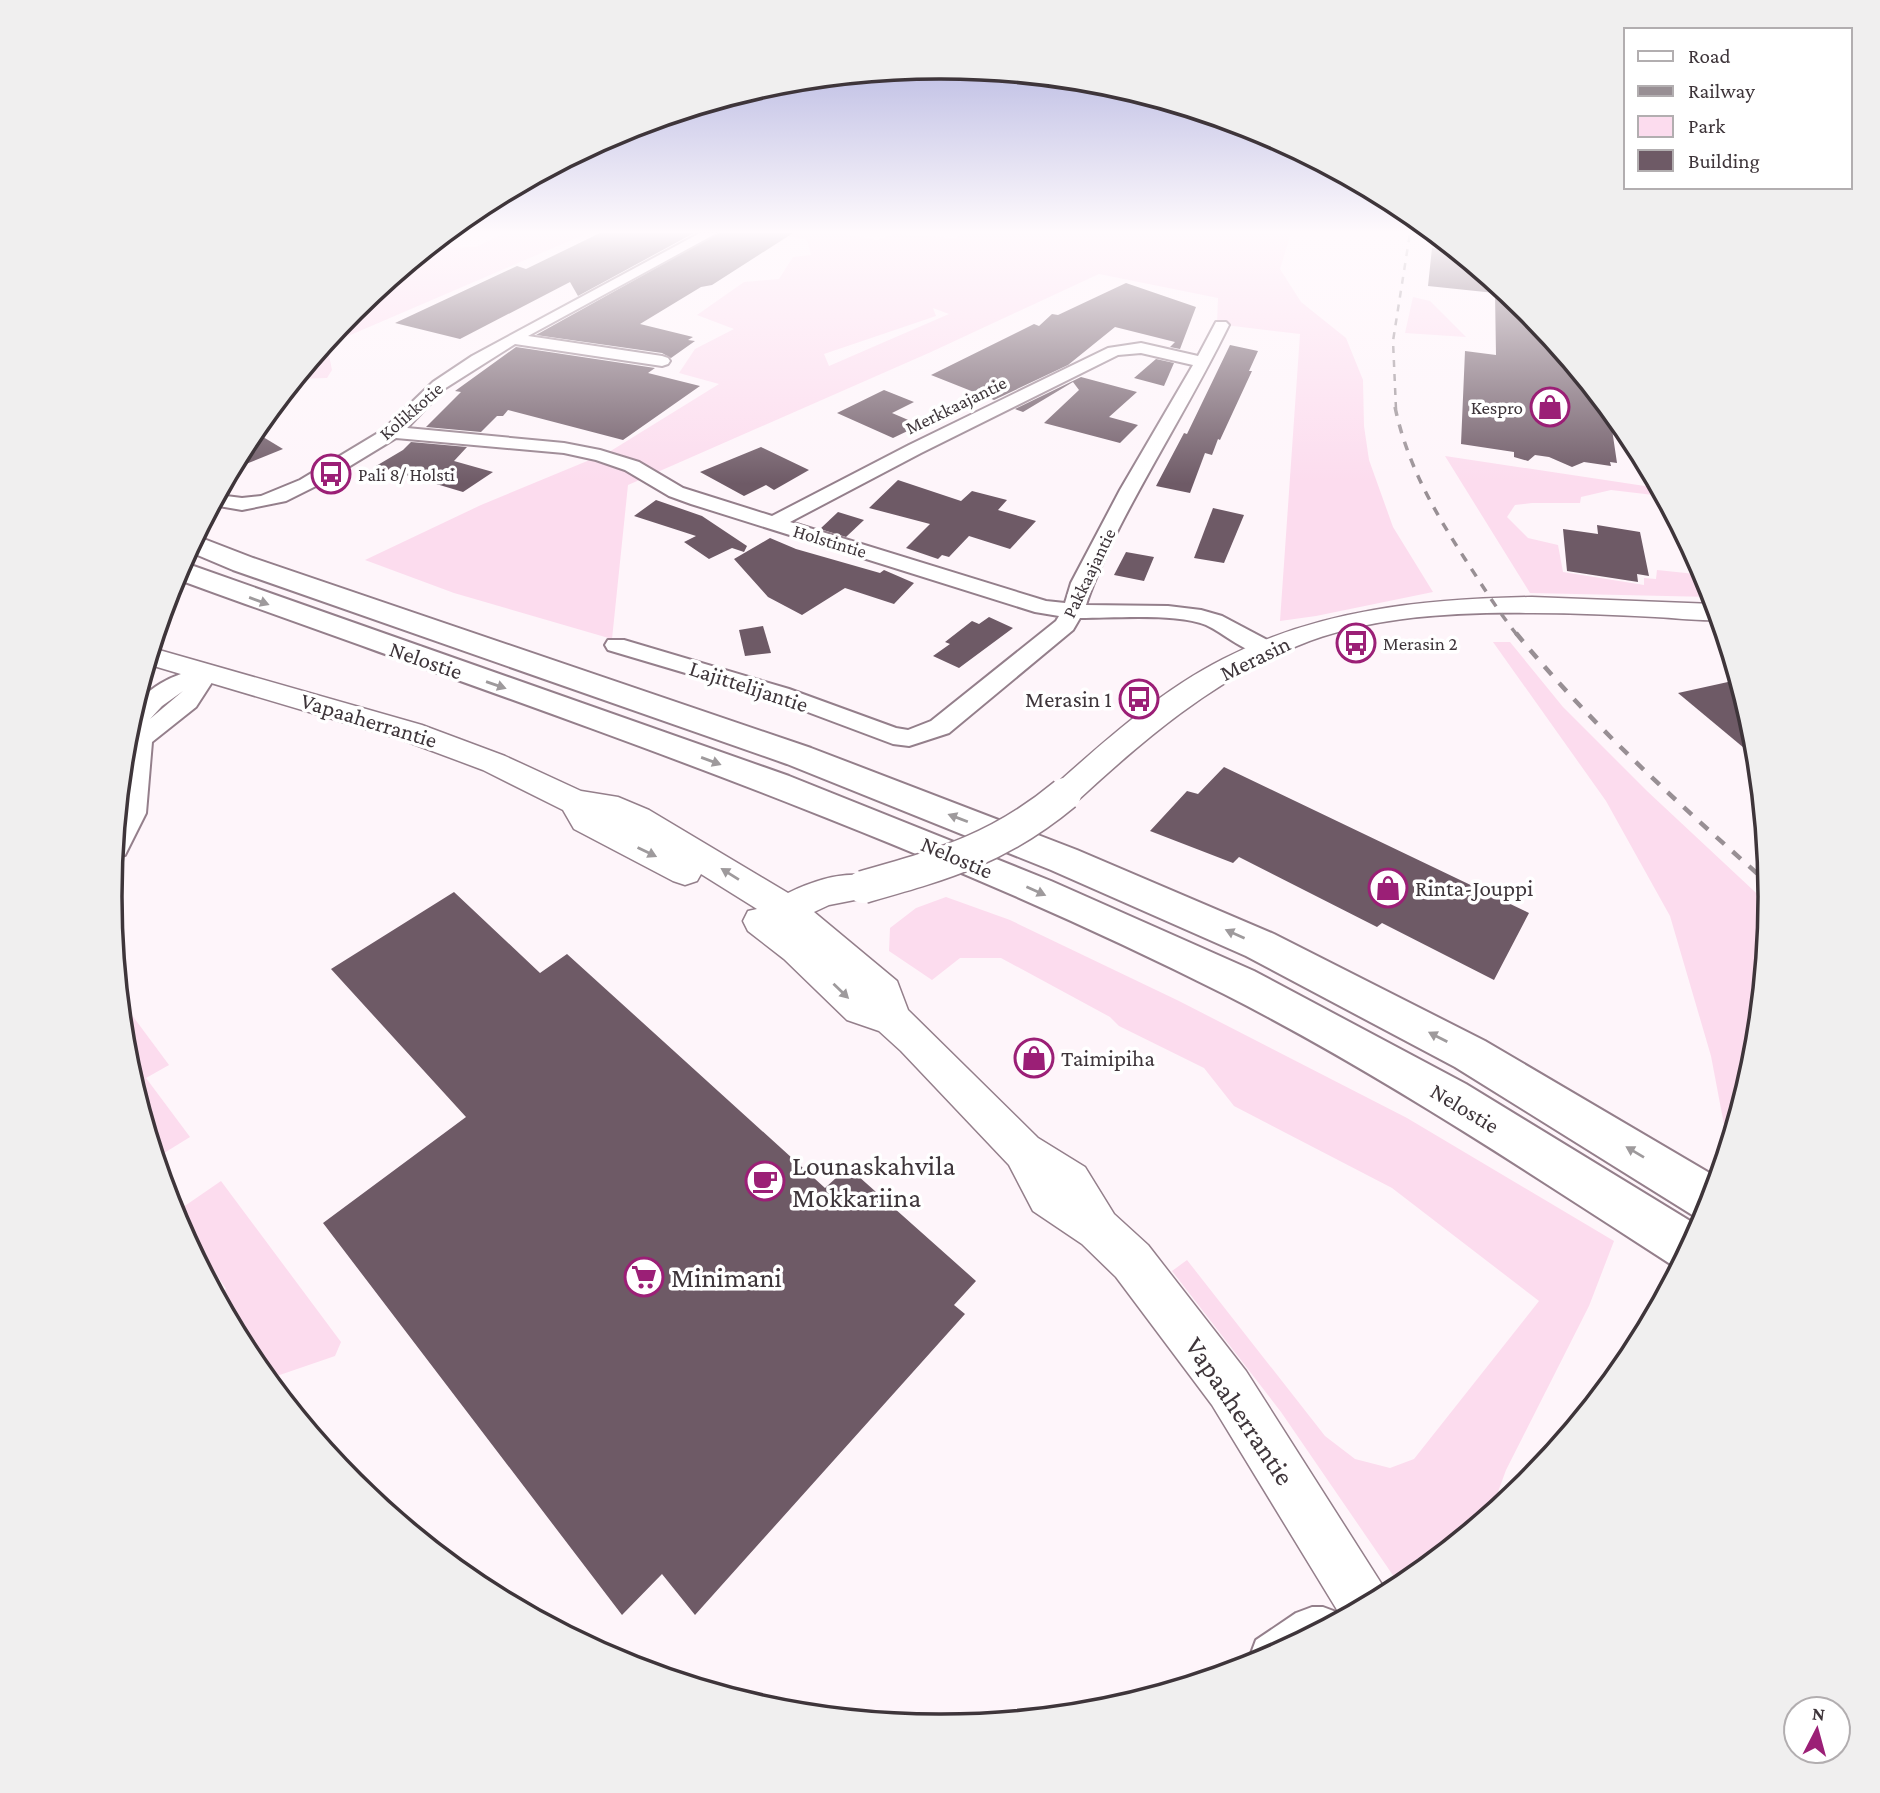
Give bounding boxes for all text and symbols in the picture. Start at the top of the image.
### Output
legend [1624,28,1852,189]
text: Road [1688,44,1731,68]
text: Railway [1688,79,1755,103]
text: Park [1688,114,1725,138]
text: Building [1688,149,1760,173]
street label: Merkkaajantie [902,372,1010,439]
street label: Kolikkotie [375,378,447,444]
shop icon: Kespro [1529,386,1571,428]
place label: Kespro [1471,397,1523,418]
bus stop icon: Pali 8/ Holsti [310,453,352,495]
place label: Pali 8/ Holsti [358,464,455,485]
street label: Holstintie [791,520,869,562]
street label: Pakkaajantie [1058,525,1121,622]
one-way arrow [248,596,269,607]
bus stop icon: Merasin 2 [1335,622,1377,664]
street label: Merasin [1216,630,1294,686]
place label: Merasin 2 [1383,633,1458,654]
street label: Nelostie [386,635,466,685]
street label: Lajittelijantie [686,655,812,717]
bus stop icon: Merasin 1 [1118,678,1160,720]
one-way arrow [486,680,507,691]
place label: Merasin 1 [1025,686,1112,712]
street label: Vapaaherrantie [298,687,440,753]
one-way arrow [700,756,721,767]
one-way arrow [947,812,968,823]
street label: Nelostie [917,830,997,884]
one-way arrow [637,846,657,858]
one-way arrow [720,867,739,880]
shop icon: Rinta-Jouppi [1367,867,1409,909]
place label: Rinta-Jouppi [1415,875,1533,901]
one-way arrow [1025,885,1046,896]
one-way arrow [1224,929,1245,940]
one-way arrow [832,982,849,999]
one-way arrow [1428,1032,1448,1043]
shop icon: Taimipiha [1013,1037,1055,1079]
place label: Taimipiha [1061,1045,1155,1071]
street label: Nelostie [1426,1077,1504,1139]
one-way arrow [1625,1145,1644,1158]
place label: Lounaskahvila Mokkariina [792,1150,956,1213]
cafe icon: Lounaskahvila Mokkariina [744,1160,786,1202]
supermarket icon: Minimani [623,1256,665,1298]
place label: Minimani [671,1262,782,1293]
street label: Vapaaherrantie [1179,1331,1301,1491]
north arrow [1782,1695,1852,1765]
text: N [1811,1702,1826,1725]

